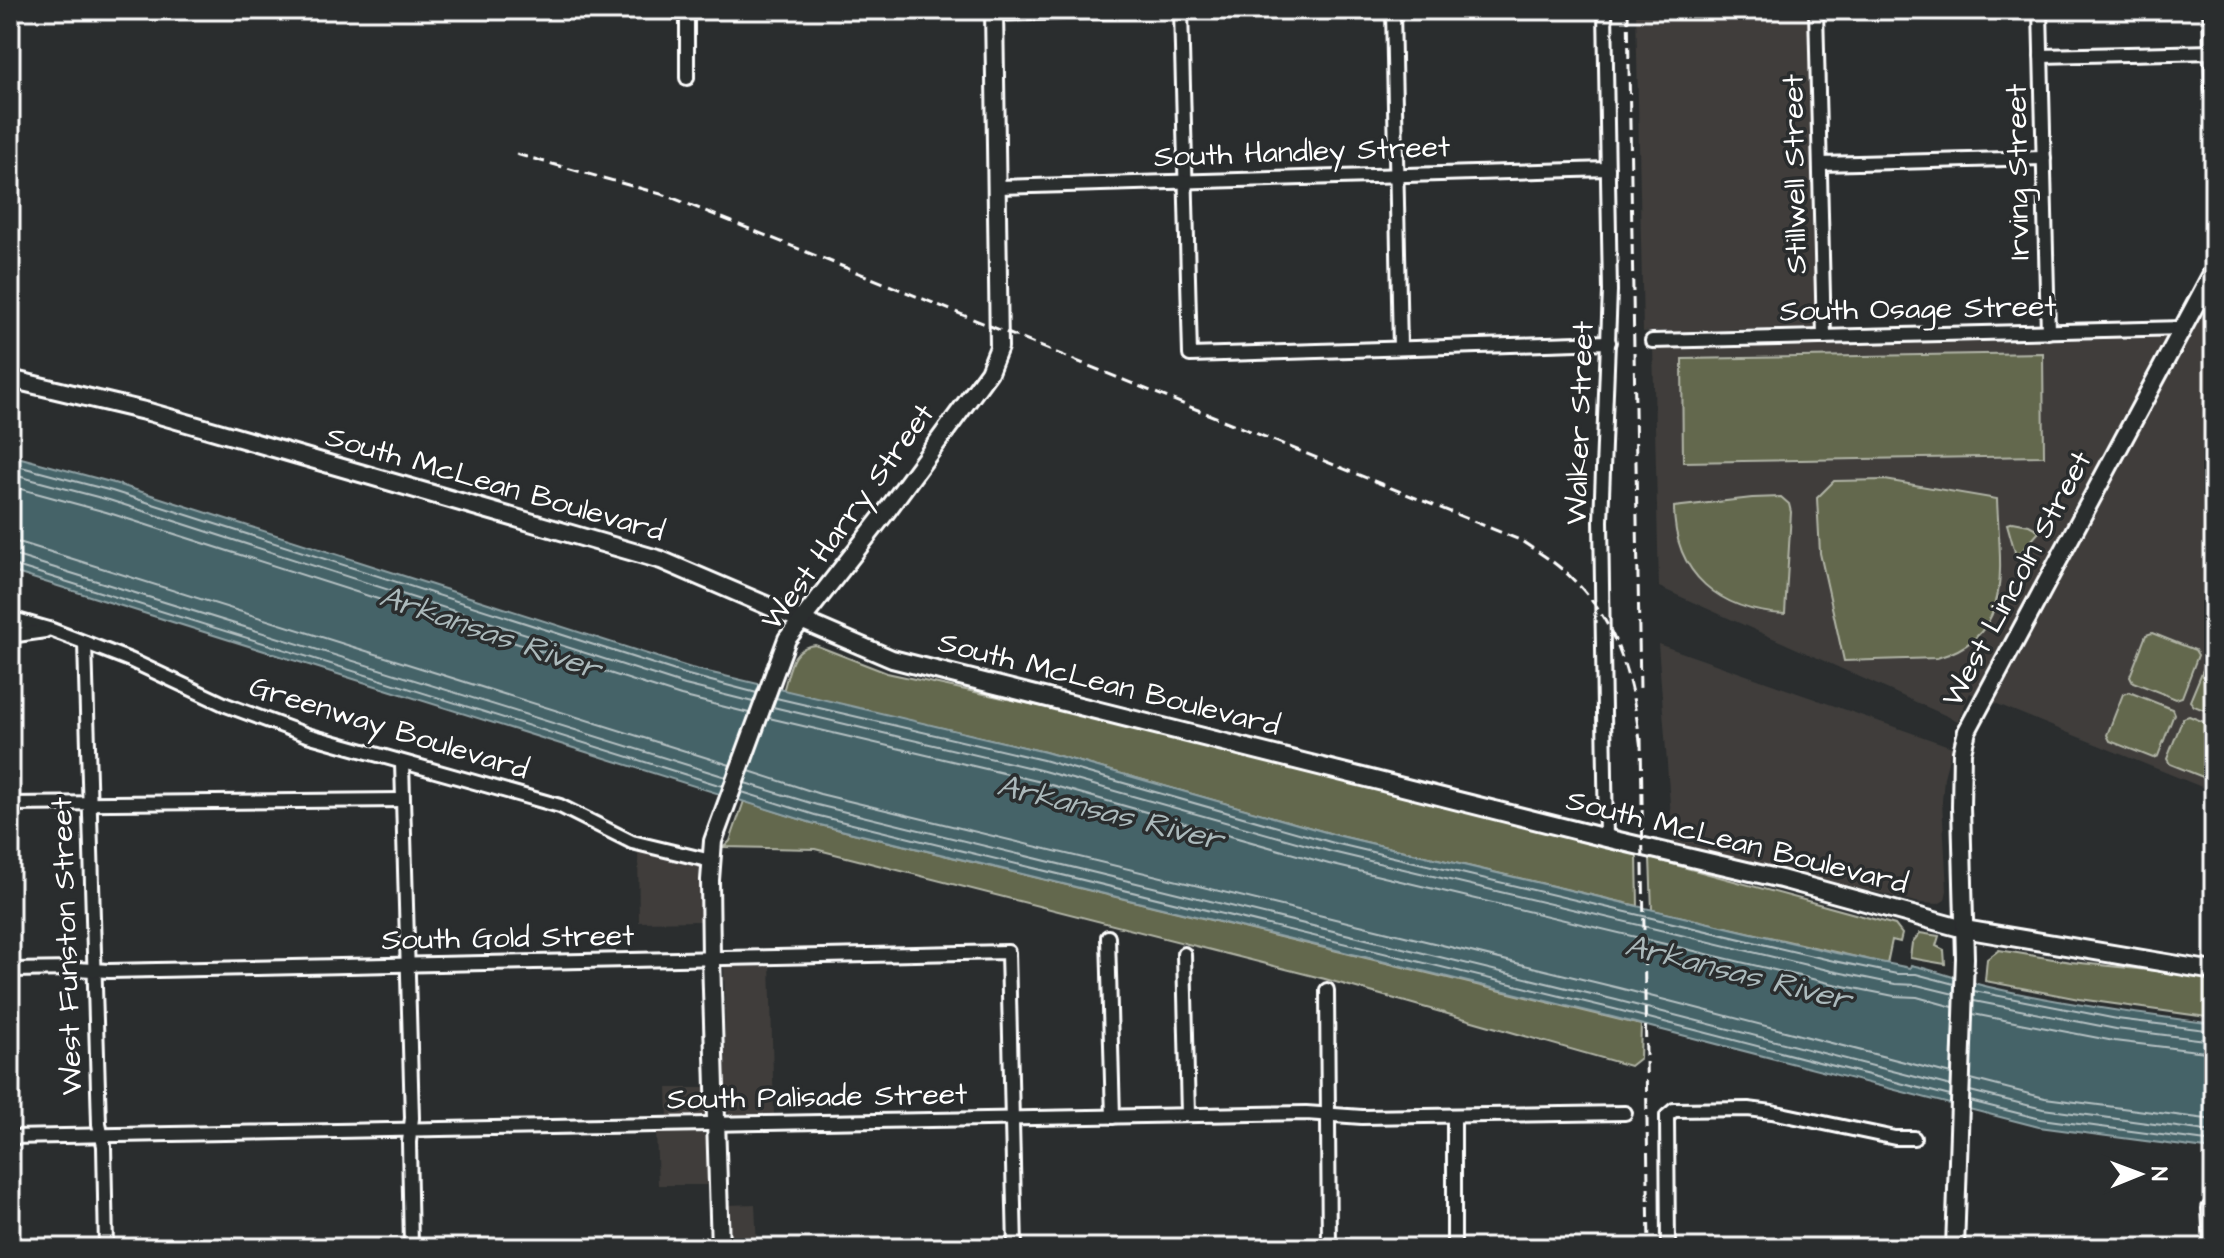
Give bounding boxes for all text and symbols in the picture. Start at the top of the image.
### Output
street label: Stillwell Street [1772,74,1818,274]
street label: Irving Street [1995,84,2042,260]
street label: South Handley Street [1153,126,1451,179]
street label: South Osage Street [1779,286,2057,333]
street label: Walker Street [1555,320,1605,526]
street label: West Harry Street [751,395,946,640]
street label: South McLean Boulevard [321,415,669,553]
street label: West Lincoln Street [1932,444,2102,714]
water label: Arkansas River [374,574,609,693]
street label: South McLean Boulevard [934,621,1284,747]
street label: Greenway Boulevard [244,666,534,791]
water label: Arkansas River [993,763,1231,864]
street label: South McLean Boulevard [1562,779,1912,905]
street label: West Funston Street [41,796,93,1096]
street label: South Gold Street [381,915,635,961]
water label: Arkansas River [1621,923,1859,1024]
street label: South Palisade Street [666,1073,968,1121]
north arrow [2100,1134,2180,1214]
text: N [2143,1167,2174,1181]

